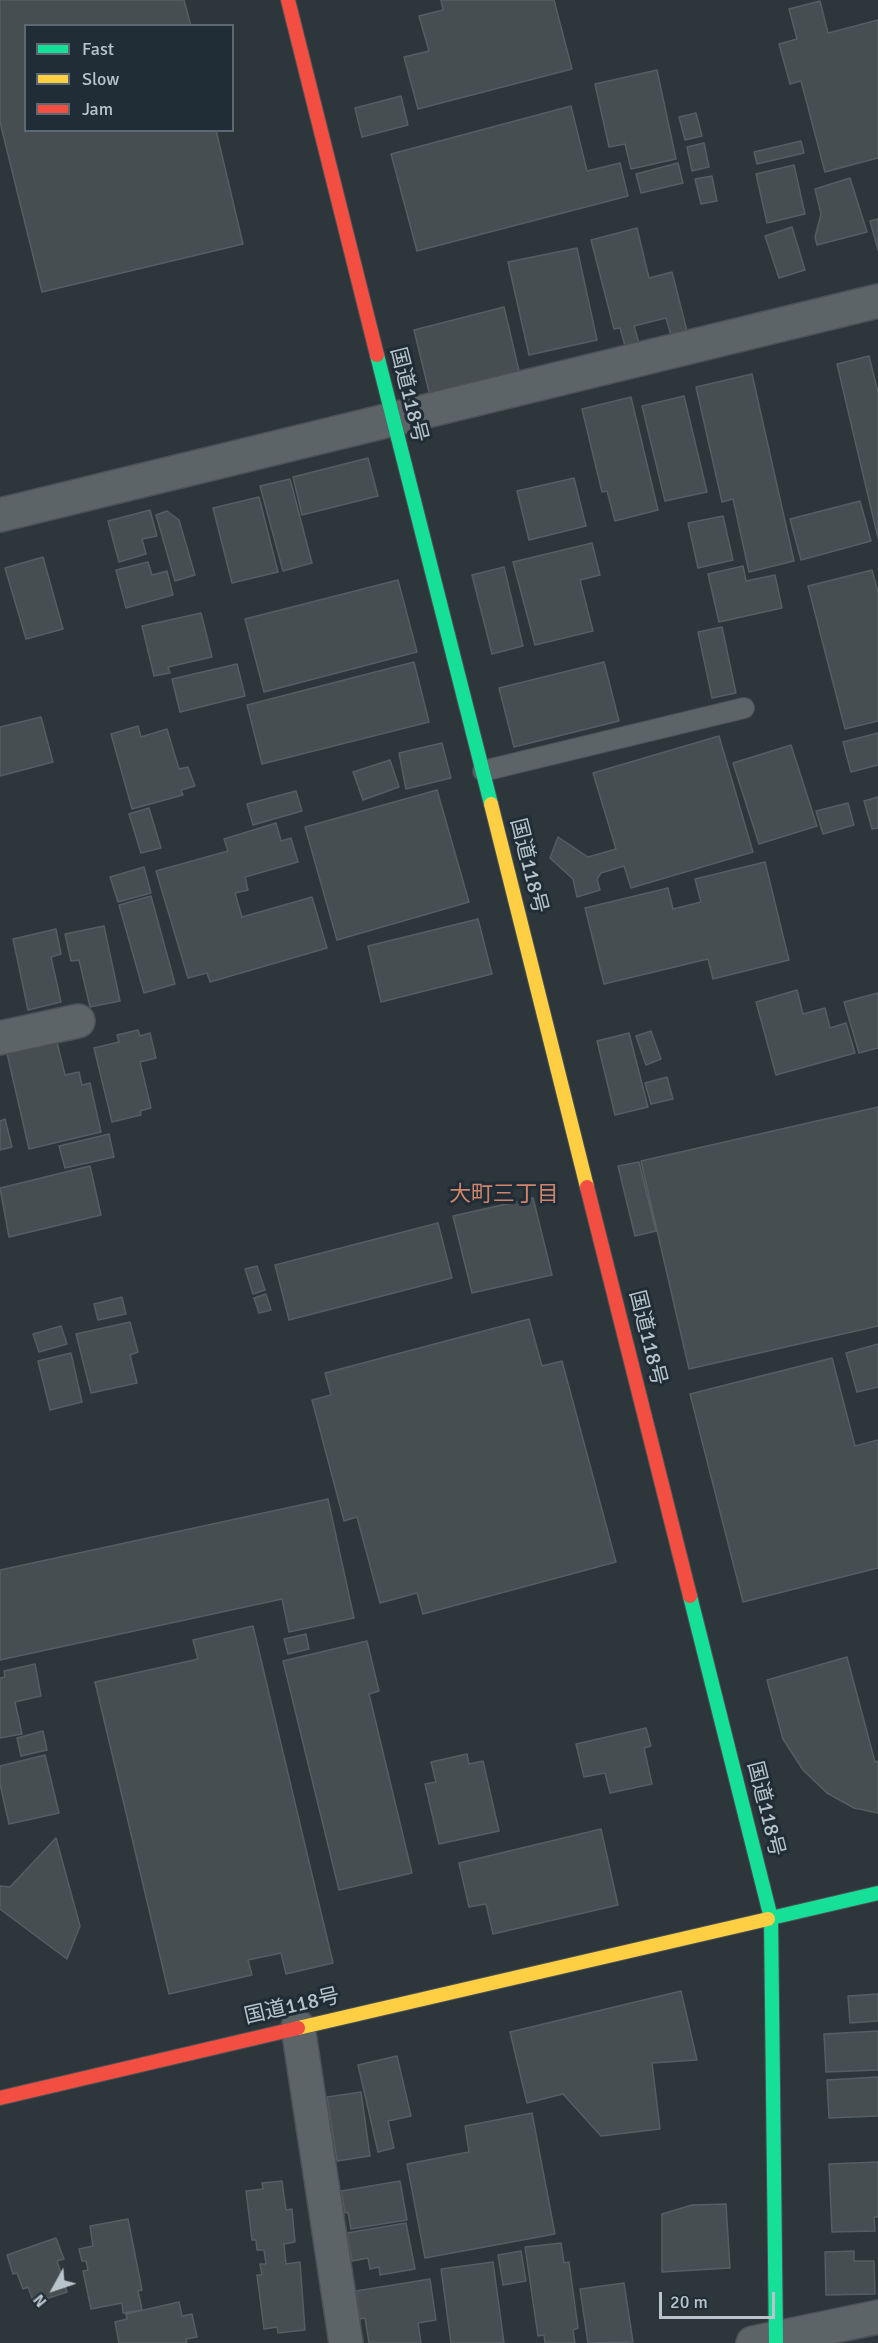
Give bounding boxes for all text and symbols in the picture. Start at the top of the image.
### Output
legend [24,24,234,132]
text: Fast [82,38,114,60]
text: Slow [82,68,119,90]
text: Jam [82,98,113,120]
street label: 国道118号 [384,345,432,445]
street label: 国道118号 [504,816,552,916]
district label: 大町三丁目 [449,1182,559,1208]
street label: 国道118号 [623,1288,671,1388]
street label: 国道118号 [741,1759,789,1859]
street label: 国道118号 [242,1984,342,2030]
north arrow [24,2259,84,2319]
scale bar [662,2280,778,2318]
text: N [29,2290,51,2311]
text: 20 m [670,2291,708,2313]

